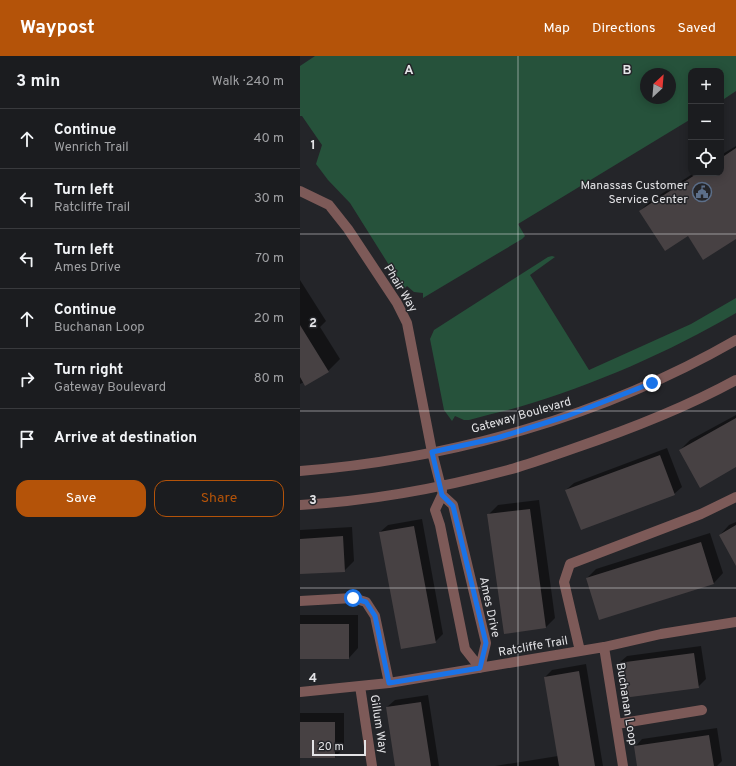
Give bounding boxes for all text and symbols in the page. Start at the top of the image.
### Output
text: Waypost [20,16,95,40]
text: Map [544,20,570,37]
text: Directions [592,20,656,37]
text: Saved [678,20,716,37]
text: A [404,63,414,79]
text: B [623,63,632,79]
north arrow [640,68,676,104]
map controls [688,68,724,176]
button: + [688,68,724,104]
text: 3 min [16,71,60,93]
text: Walk · 240 m [212,74,284,90]
button: − [688,104,724,140]
text: Continue [54,121,116,140]
icon: ahead [16,128,38,150]
text: 40 m [254,131,284,147]
text: 1 [310,138,316,154]
text: Wenrich Trail [54,140,129,156]
button: locate [688,140,724,176]
place label: Manassas Customer Service Center [581,178,688,208]
text: Turn left [54,181,114,200]
public building icon: Manassas Customer Service Center [691,181,713,203]
icon: left [16,188,38,210]
text: 30 m [254,191,284,207]
text: Ratcliffe Trail [54,200,130,216]
text: Turn left [54,241,114,260]
icon: left [16,248,38,270]
text: 70 m [255,251,284,267]
text: Ames Drive [54,260,121,276]
street label: Phair Way [380,262,421,316]
text: Continue [54,301,116,320]
icon: ahead [16,308,38,330]
text: 20 m [254,311,284,327]
text: 2 [309,316,317,332]
text: Buchanan Loop [54,320,145,336]
text: Turn right [54,361,123,380]
icon: right [16,368,38,390]
text: 80 m [254,371,284,387]
route end [643,374,661,392]
text: Gateway Boulevard [54,380,166,396]
street label: Gateway Boulevard [469,394,573,438]
icon: arrive [16,428,38,450]
text: Arrive at destination [54,429,197,448]
button: Save [16,480,146,517]
button: Share [154,480,284,517]
text: 3 [309,493,317,509]
street label: Ames Drive [475,575,503,639]
route start [344,589,362,607]
street label: Ratcliffe Trail [497,633,569,661]
street label: Buchanan Loop [612,662,640,747]
text: 4 [309,671,317,687]
street label: Gillum Way [365,693,391,755]
scale bar [312,738,366,757]
text: 20 m [318,740,344,754]

